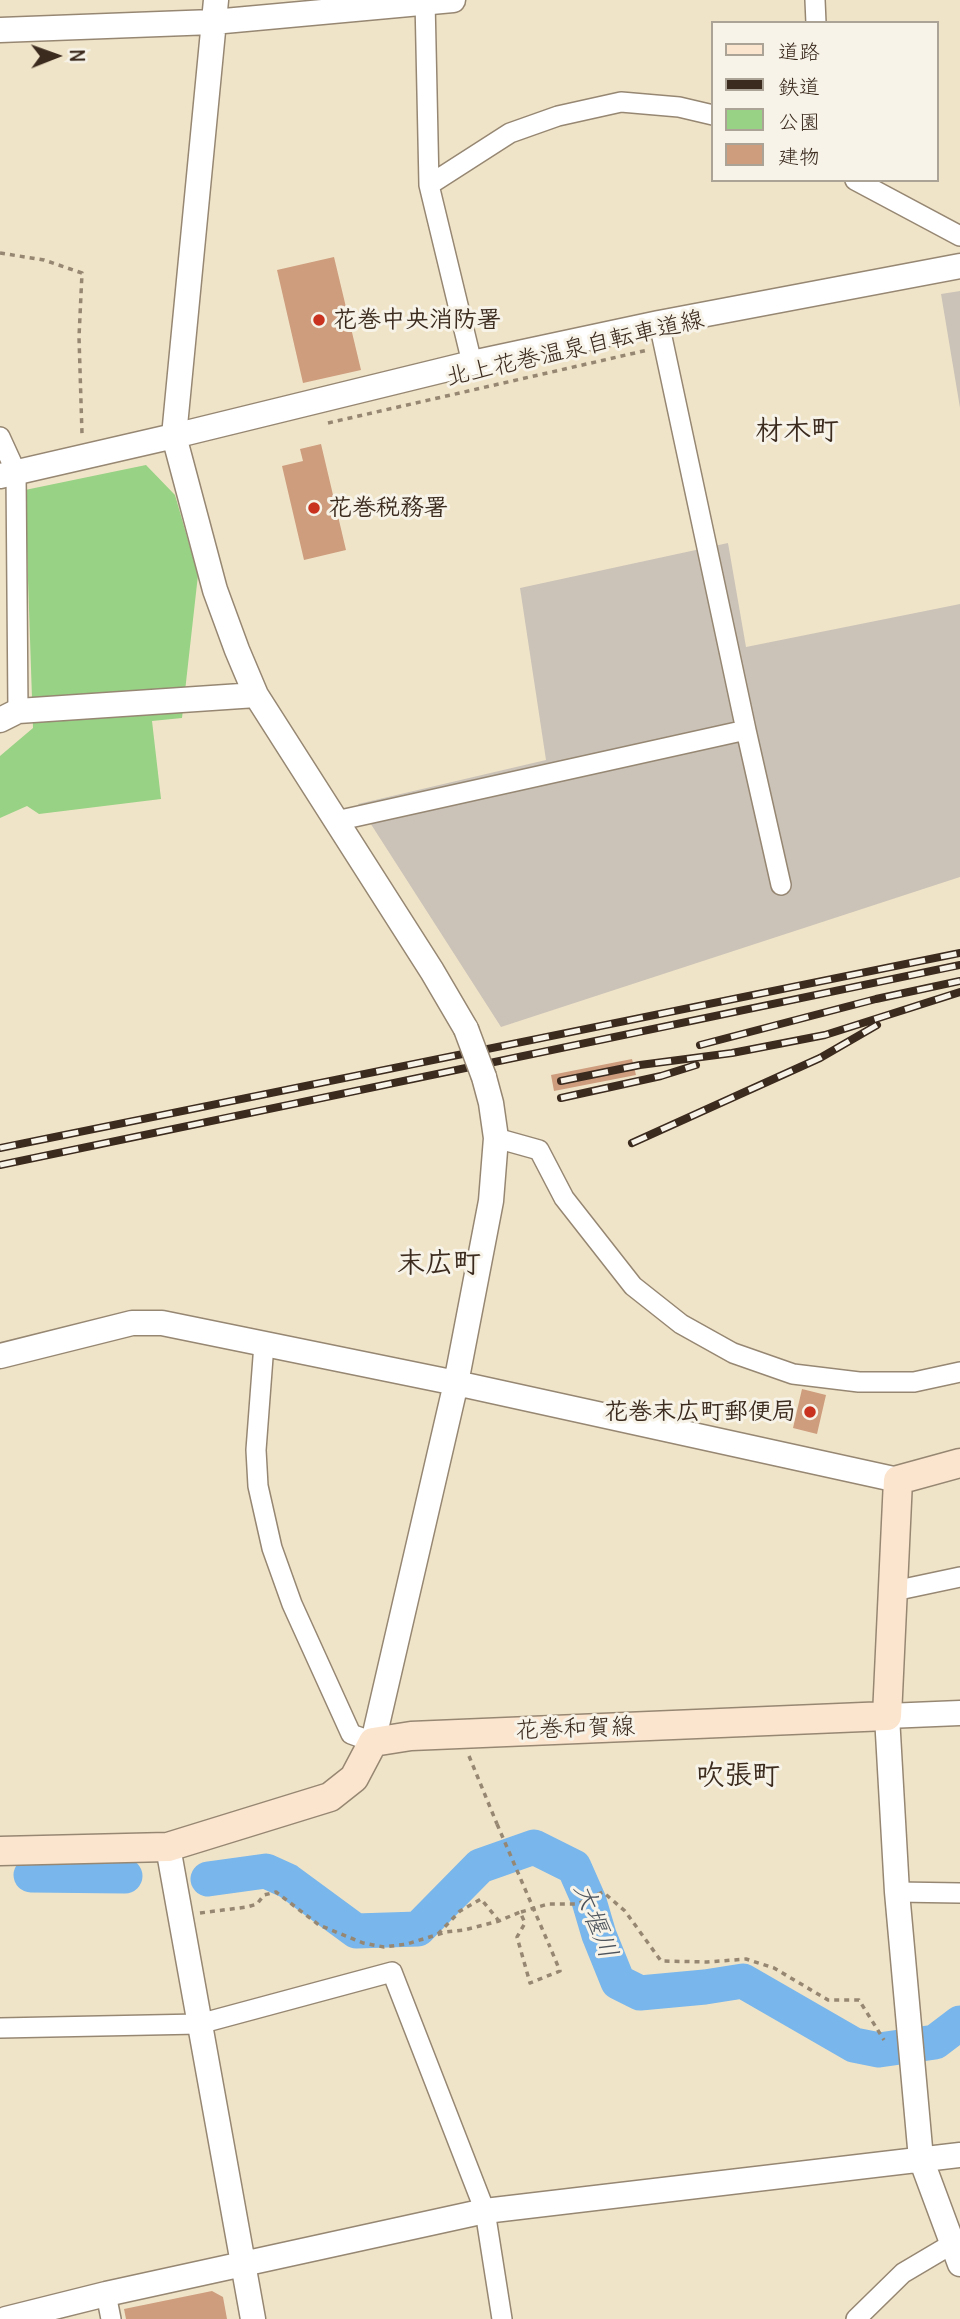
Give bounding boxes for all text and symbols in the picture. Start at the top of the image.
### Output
north arrow [21,21,91,91]
legend [712,21,939,182]
text: 道路 [778,38,820,65]
text: N [65,49,89,62]
text: 鉄道 [778,73,820,100]
text: 公園 [778,108,820,135]
text: 建物 [778,143,820,170]
street label: 北上花巻温泉自転車道線 [443,305,707,393]
place label: 花巻中央消防署 [333,306,501,334]
marker: 花巻中央消防署 [311,312,327,328]
district label: 材木町 [755,414,839,448]
place label: 花巻税務署 [328,494,448,522]
marker: 花巻税務署 [306,500,322,516]
district label: 末広町 [397,1247,481,1281]
place label: 花巻末広町郵便局 [604,1398,796,1426]
marker: 花巻末広町郵便局 [802,1404,818,1420]
street label: 花巻和賀線 [515,1713,635,1745]
district label: 吹張町 [696,1759,780,1793]
water label: 大堰川 [566,1879,624,1963]

